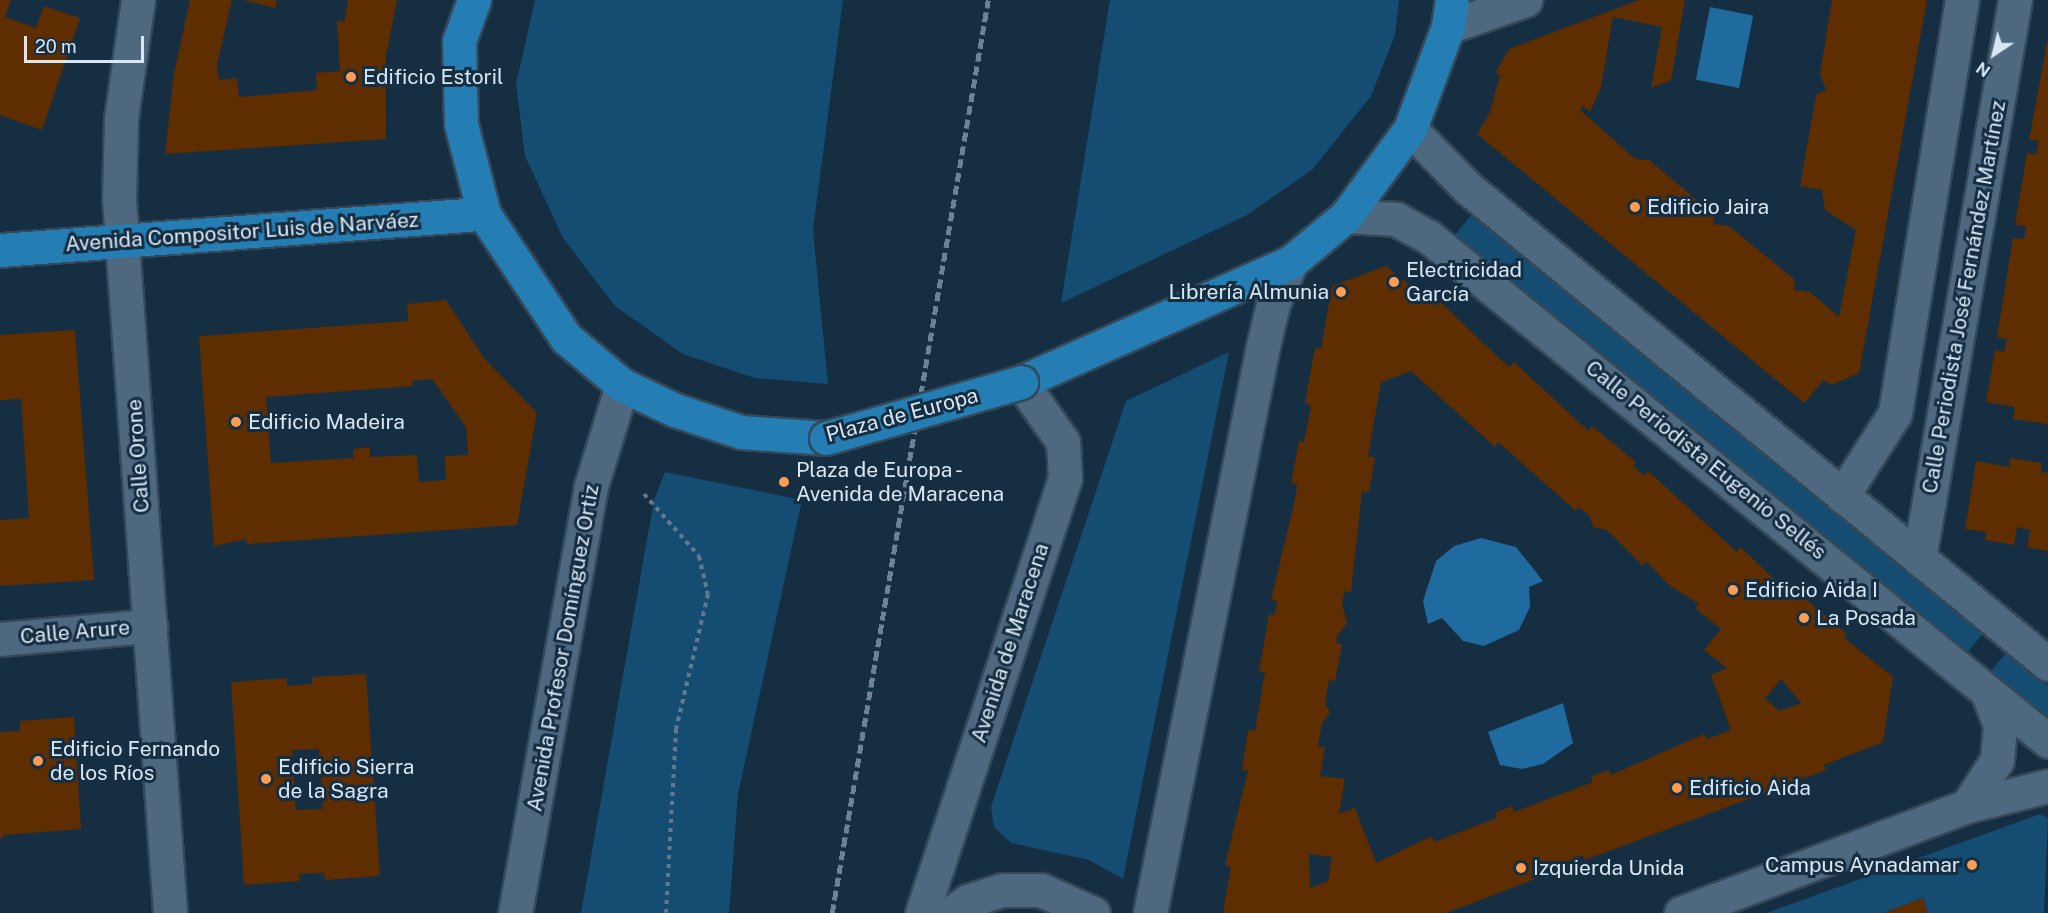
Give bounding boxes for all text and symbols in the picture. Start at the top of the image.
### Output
scale bar [27,24,147,62]
north arrow [1964,24,2024,84]
text: 20 m [35,36,77,57]
text: N [1973,58,1994,81]
place label: Edificio Estoril [363,64,504,90]
marker: Edificio Estoril [344,70,358,84]
street label: Calle Periodista José Fernández Martínez [1917,99,2011,495]
place label: Edificio Jaira [1647,194,1769,220]
marker: Edificio Jaira [1628,200,1642,214]
street label: Avenida Compositor Luis de Narváez [64,207,420,257]
place label: Electricidad García [1406,257,1522,307]
marker: Electricidad García [1387,275,1401,289]
place label: Librería Almunia [1168,279,1329,305]
marker: Librería Almunia [1334,285,1348,299]
street label: Calle Periodista Eugenio Sellés [1581,355,1831,565]
street label: Plaza de Europa [823,383,981,447]
street label: Calle Orone [121,398,155,514]
place label: Edificio Madeira [248,409,405,435]
marker: Edificio Madeira [229,415,243,429]
place label: Plaza de Europa - Avenida de Maracena [796,457,1005,507]
marker: Plaza de Europa - Avenida de Maracena [777,475,791,489]
street label: Avenida Profesor Domínguez Ortiz [522,483,604,813]
street label: Avenida de Maracena [966,540,1054,746]
place label: Edificio Aida I [1745,577,1878,603]
marker: Edificio Aida I [1726,583,1740,597]
place label: La Posada [1816,605,1916,631]
marker: La Posada [1797,611,1811,625]
street label: Calle Arure [19,615,131,649]
place label: Edificio Fernando de los Ríos [50,736,220,786]
marker: Edificio Fernando de los Ríos [31,754,45,768]
place label: Edificio Sierra de la Sagra [278,754,415,804]
marker: Edificio Sierra de la Sagra [259,772,273,786]
place label: Edificio Aida [1689,775,1811,801]
marker: Edificio Aida [1670,781,1684,795]
place label: Campus Aynadamar [1765,852,1960,878]
place label: Izquierda Unida [1533,855,1684,881]
marker: Campus Aynadamar [1965,858,1979,872]
marker: Izquierda Unida [1514,861,1528,875]

